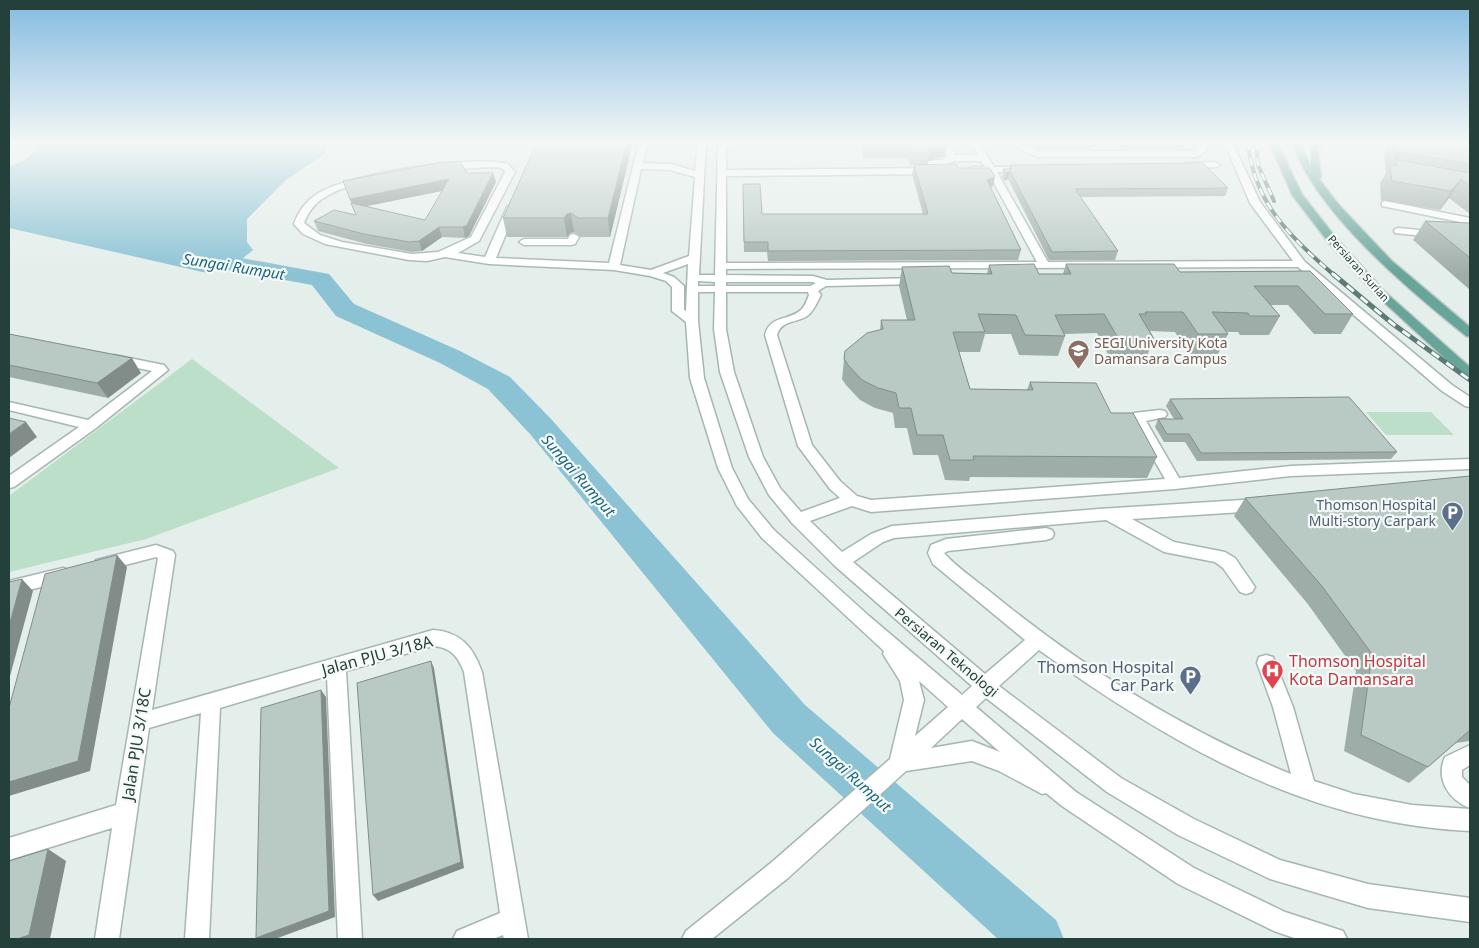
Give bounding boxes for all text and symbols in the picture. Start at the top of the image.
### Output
street label: Persiaran Surian [1325,231,1393,305]
water label: Sungai Rumput [182,248,287,284]
place label: SEGI University Kota Damansara Campus [1094,333,1228,368]
school or university icon: SEGI University Kota Damansara Campus [1066,338,1090,369]
water label: Sungai Rumput [538,430,621,521]
place label: Thomson Hospital Multi-story Carpark [1309,495,1437,530]
parking icon: Thomson Hospital Multi-story Carpark [1440,500,1464,531]
street label: Persiaran Teknologi [891,603,1003,701]
street label: Jalan PJU 3/18A [317,629,436,681]
place label: Thomson Hospital Kota Damansara [1289,650,1426,690]
place label: Thomson Hospital Car Park [1037,656,1174,696]
hospital icon: Thomson Hospital Kota Damansara [1261,658,1285,689]
parking icon: Thomson Hospital Car Park [1178,664,1202,695]
street label: Jalan PJU 3/18C [116,686,156,804]
water label: Sungai Rumput [806,732,897,816]

